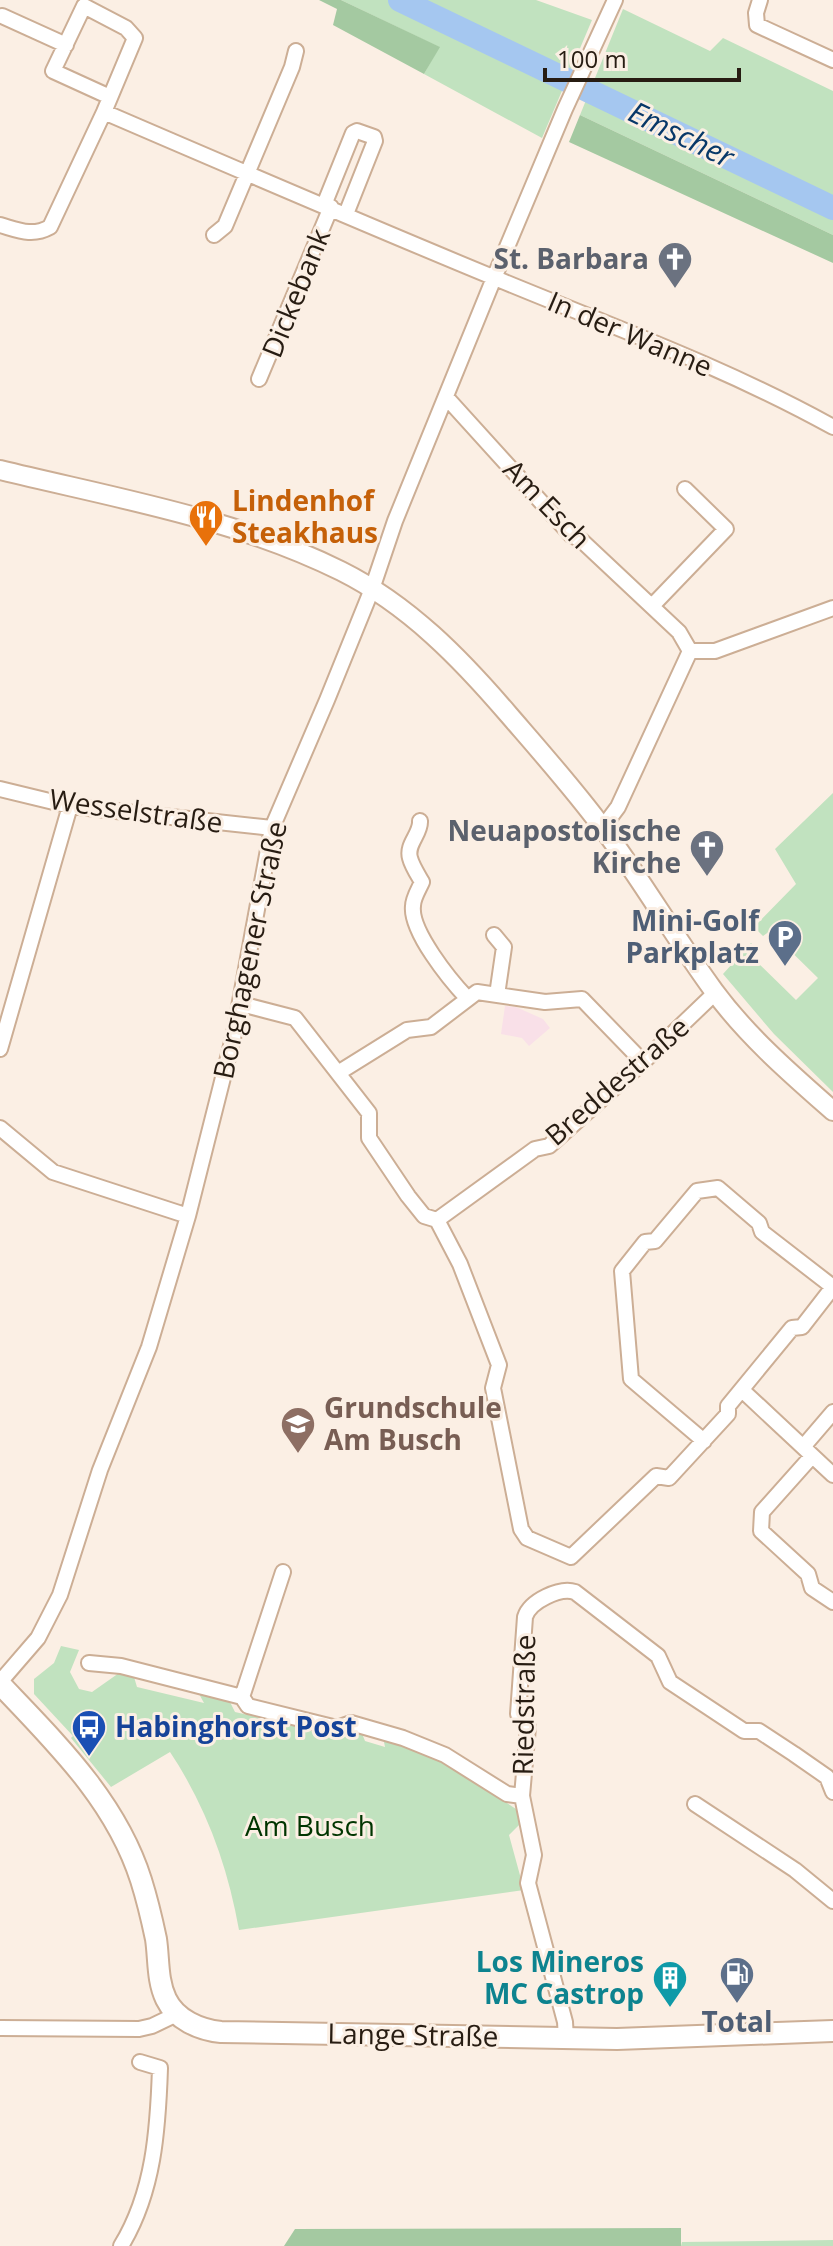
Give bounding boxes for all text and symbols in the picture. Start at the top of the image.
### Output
scale bar [545,32,739,82]
text: 100 m [557,42,627,75]
water label: Emscher [622,91,742,177]
street label: Dickebank [252,222,338,363]
place label: St. Barbara [493,239,649,277]
church icon: St. Barbara [656,240,694,290]
street label: In der Wanne [542,281,719,385]
street label: Am Esch [496,450,600,556]
place label: Lindenhof Steakhaus [232,481,378,551]
restaurant icon: Lindenhof Steakhaus [187,498,225,548]
street label: Wesselstraße [47,779,225,841]
place label: Neuapostolische Kirche [448,811,681,881]
street label: Borghagener Straße [203,818,295,1082]
church icon: Neuapostolische Kirche [688,828,726,878]
place label: Mini-Golf Parkplatz [625,901,761,971]
parking icon: Mini-Golf Parkplatz [766,918,804,968]
street label: Breddestraße [536,1007,696,1153]
place label: Grundschule Am Busch [324,1388,502,1458]
school or university icon: Grundschule Am Busch [279,1405,317,1455]
street label: Riedstraße [503,1634,543,1776]
place label: Habinghorst Post [115,1707,357,1745]
bus stop icon: Habinghorst Post [70,1708,108,1758]
park label: Am Busch [245,1806,375,1844]
place label: Los Mineros MC Castrop [476,1942,644,2012]
fuel station icon: Total [718,1955,756,2005]
building icon: Los Mineros MC Castrop [651,1959,689,2009]
place label: Total [701,2002,773,2040]
street label: Lange Straße [327,2014,499,2054]

